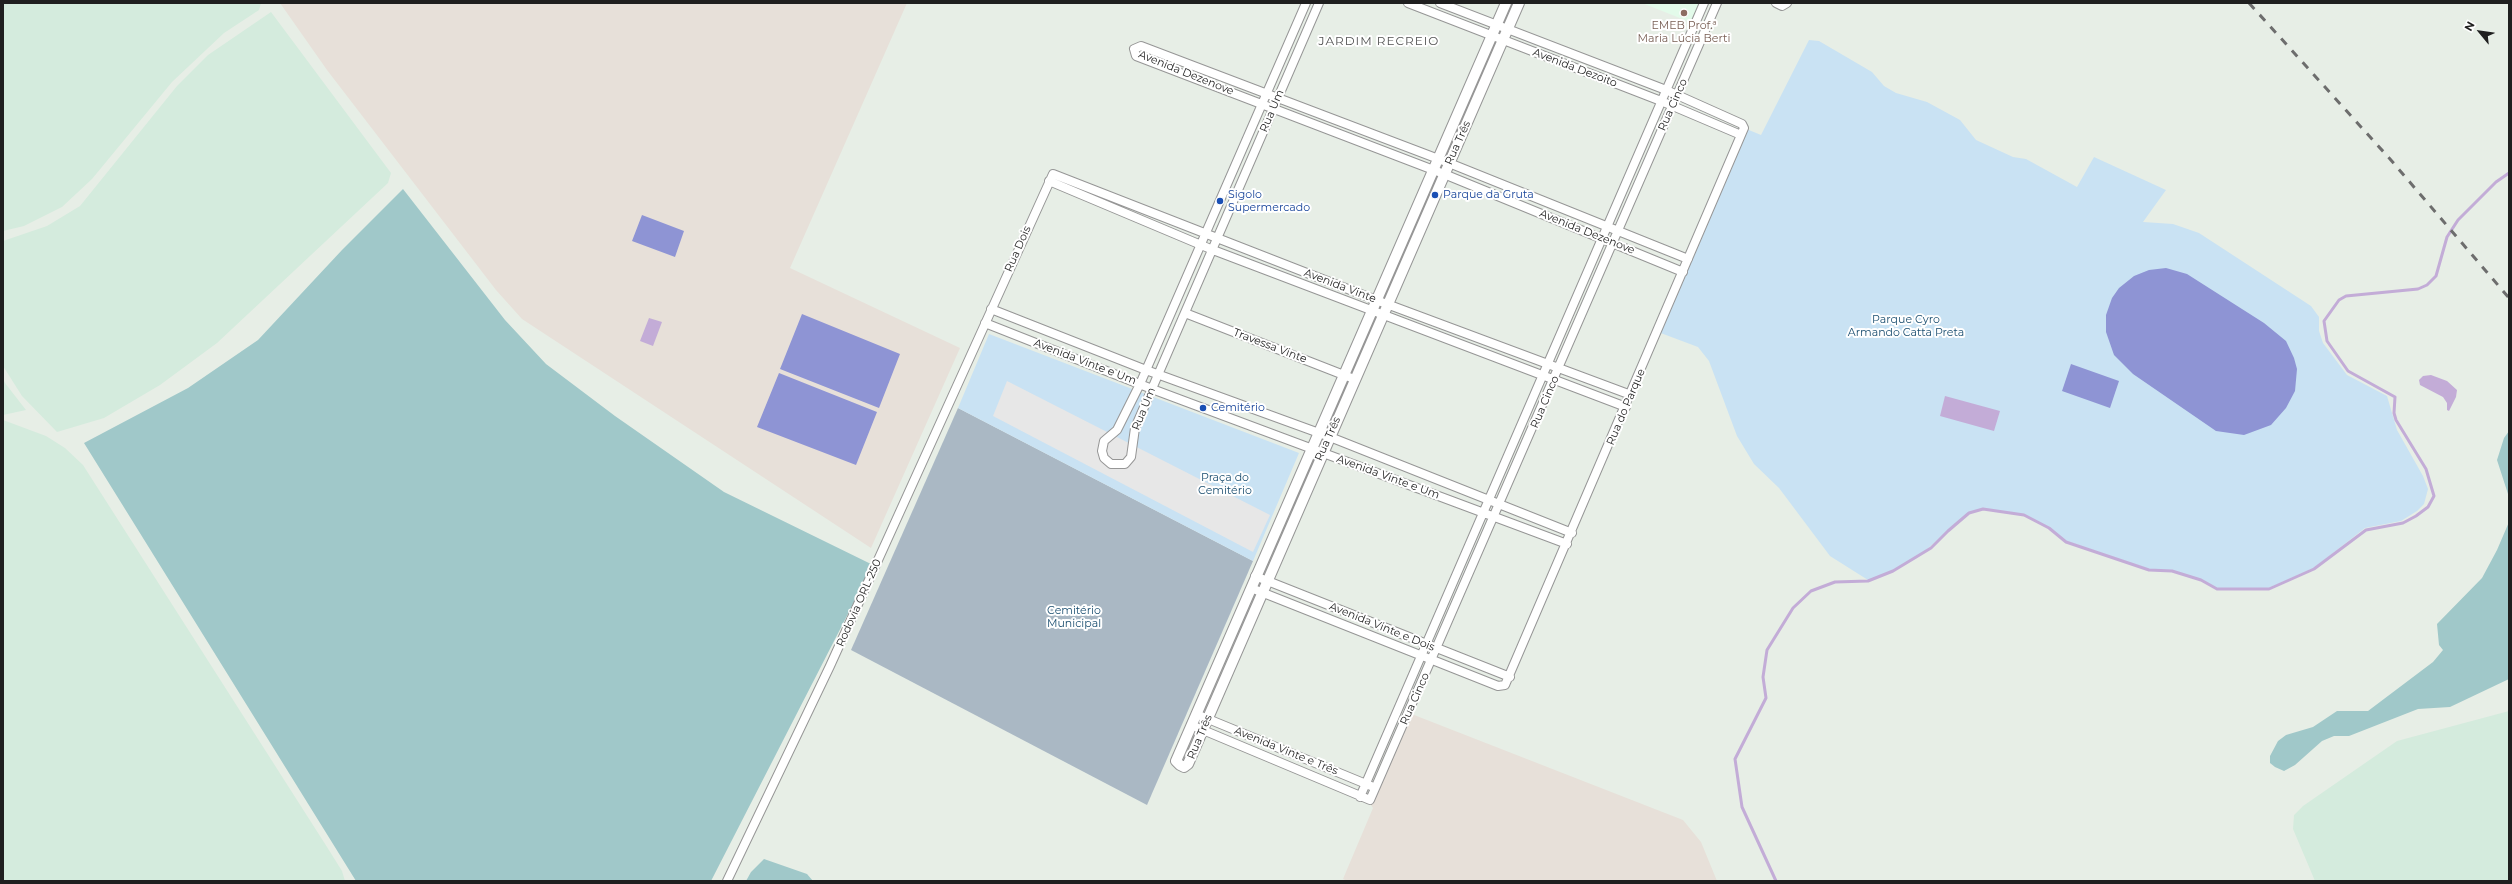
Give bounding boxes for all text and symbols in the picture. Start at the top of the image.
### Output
marker: EMEB Prof.ª Maria Lúcia Berti [1679,8,1689,18]
north arrow [2460,12,2500,52]
place label: EMEB Prof.ª Maria Lúcia Berti [1638,19,1730,45]
text: N [2461,19,2478,33]
district label: JARDIM RECREIO [1319,34,1439,48]
street label: Avenida Dezoito [1531,46,1619,90]
street label: Avenida Dezenove [1136,48,1236,98]
street label: Rua Cinco [1656,77,1690,133]
street label: Rua Um [1257,88,1287,134]
street label: Rua Três [1442,119,1474,167]
place label: Sigolo Supermercado [1228,188,1310,214]
place label: Parque da Gruta [1443,188,1534,202]
marker: Parque da Gruta [1430,190,1440,200]
marker: Sigolo Supermercado [1215,196,1225,206]
street label: Avenida Dezenove [1537,207,1637,257]
street label: Rua Dois [1002,224,1034,274]
street label: Avenida Vinte [1302,266,1378,306]
park label: Parque Cyro Armando Catta Preta [1848,313,1964,339]
street label: Travessa Vinte [1231,326,1309,366]
street label: Avenida Vinte e Um [1032,336,1138,388]
street label: Rua do Parque [1604,367,1648,447]
street label: Rua Cinco [1528,374,1562,430]
street label: Rua Um [1129,386,1159,432]
place label: Cemitério [1211,401,1265,415]
marker: Cemitério [1198,403,1208,413]
street label: Rua Três [1312,415,1344,463]
street label: Avenida Vinte e Um [1335,452,1441,502]
park label: Praça do Cemitério [1198,471,1252,497]
street label: Rodovia ORL-250 [834,557,884,649]
street label: Avenida Vinte e Dois [1327,600,1437,654]
park label: Cemitério Municipal [1047,604,1101,630]
street label: Rua Cinco [1398,671,1432,727]
street label: Rua Três [1185,713,1215,761]
street label: Avenida Vinte e Três [1232,724,1340,778]

